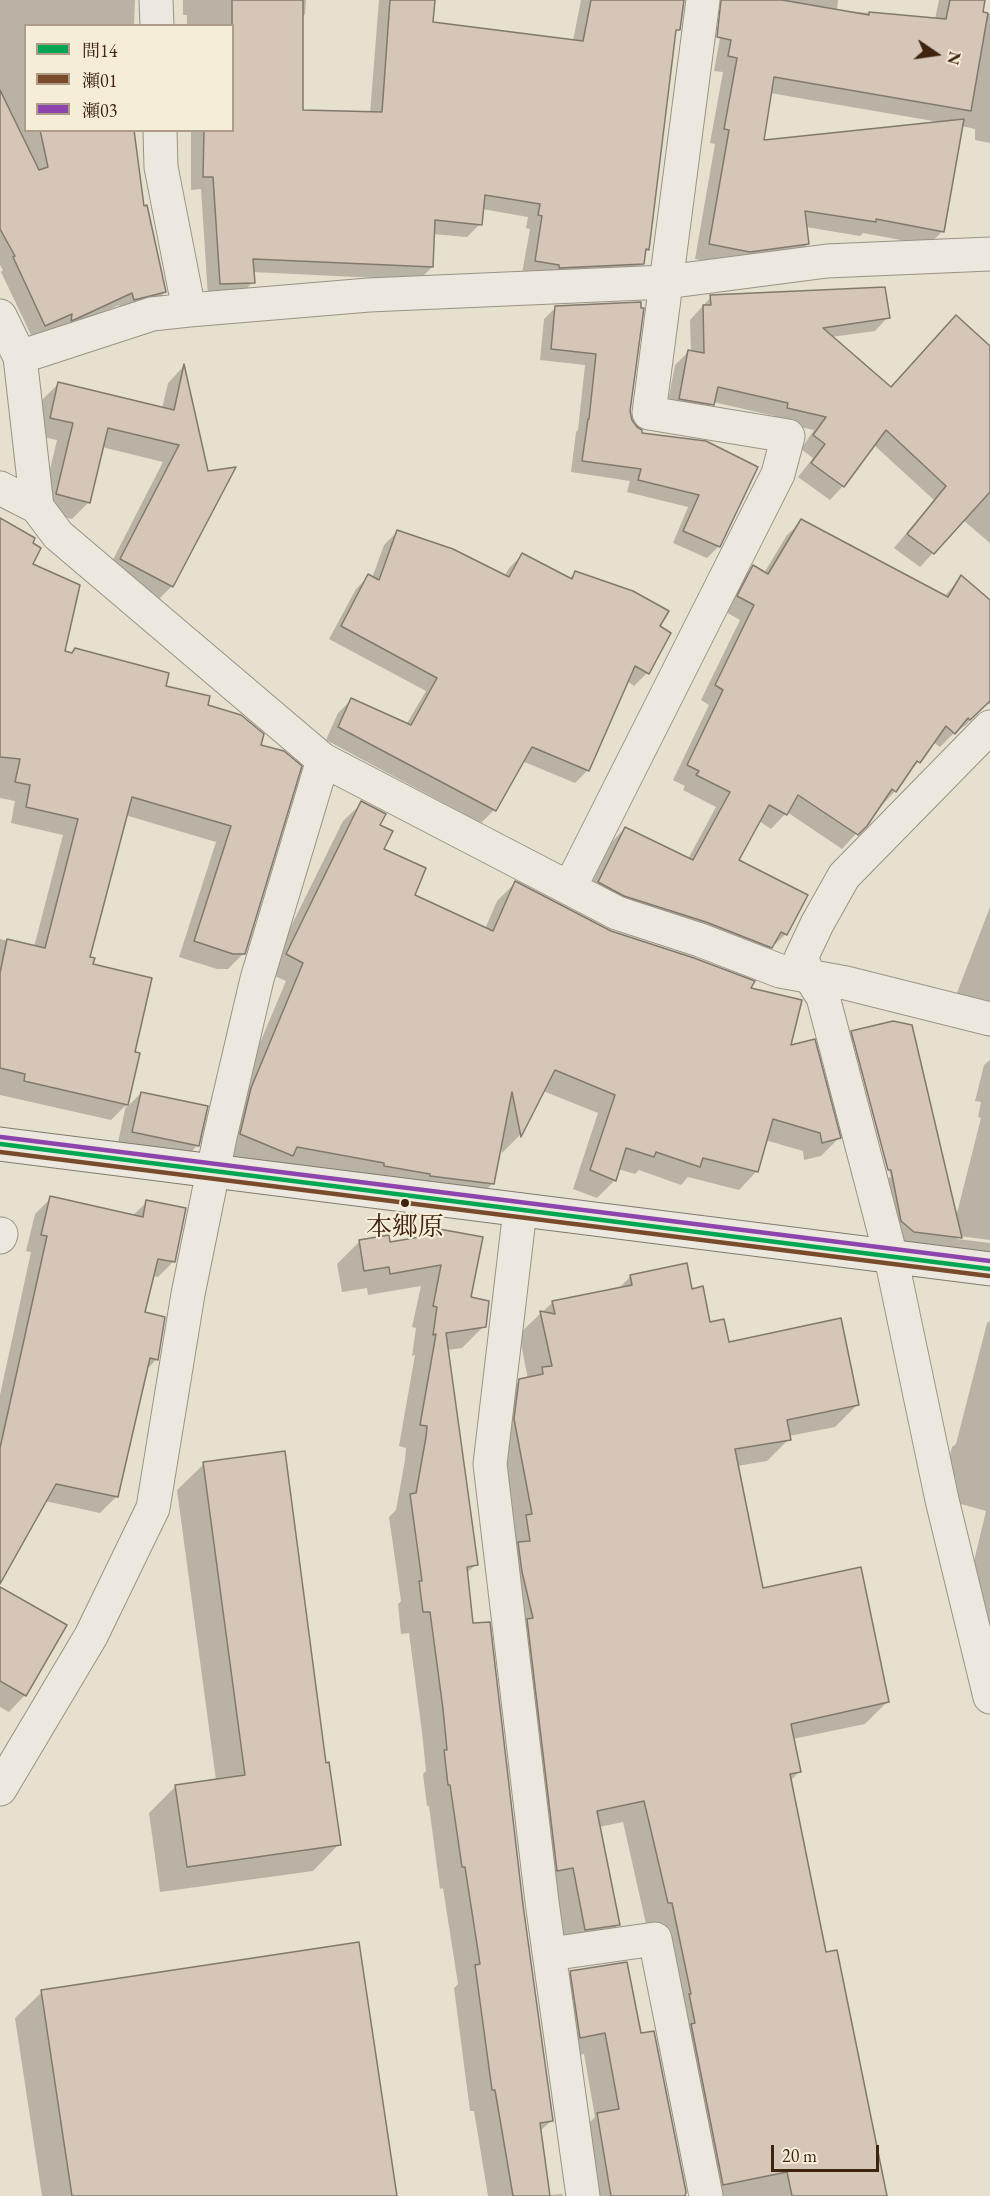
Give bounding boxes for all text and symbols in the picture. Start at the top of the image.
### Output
legend [24,24,234,132]
north arrow [906,24,966,84]
text: 間14 [82,39,117,62]
text: N [942,49,966,67]
text: 瀬01 [82,69,117,92]
text: 瀬03 [82,99,117,122]
marker: 本郷原 [399,1197,411,1209]
place label: 本郷原 [366,1212,444,1244]
scale bar [774,2133,882,2171]
text: 20 m [782,2144,817,2167]

